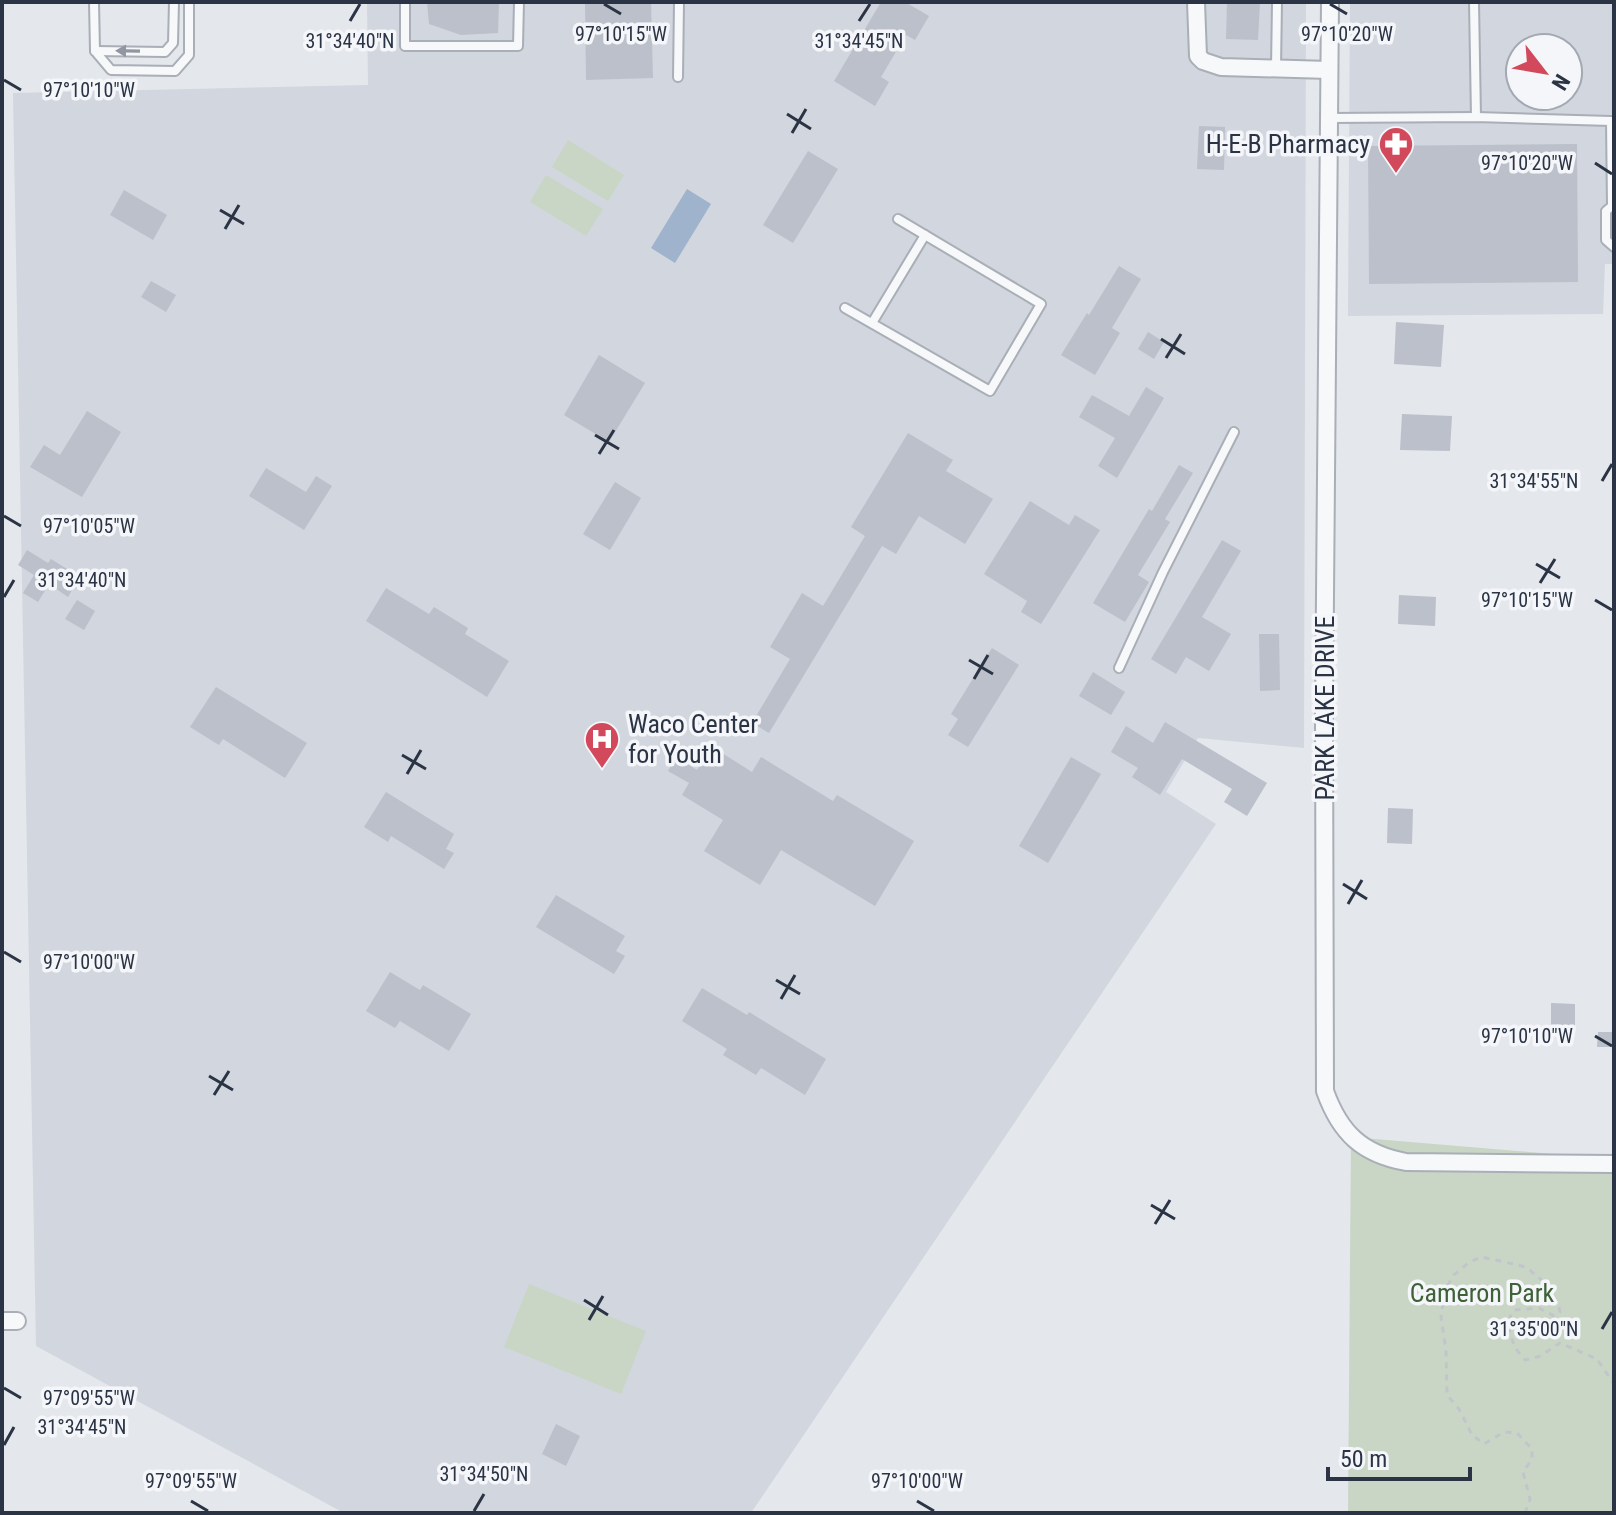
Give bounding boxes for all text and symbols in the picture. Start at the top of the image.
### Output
text: 97°10'15"W [575,22,667,46]
text: 97°10'20"W [1301,22,1393,46]
text: 31°34'40"N [305,29,395,53]
text: 31°34'45"N [814,29,904,53]
north arrow [1504,32,1584,112]
one-way arrow [115,45,140,58]
text: N [1547,70,1575,94]
text: 97°10'10"W [43,78,135,102]
pharmacy icon: H-E-B Pharmacy [1377,125,1415,175]
place label: H-E-B Pharmacy [1206,129,1370,159]
text: 97°10'20"W [1481,151,1573,175]
text: 31°34'55"N [1489,469,1579,493]
text: 97°10'05"W [43,514,135,538]
text: 31°34'40"N [37,568,127,592]
text: 97°10'15"W [1481,588,1573,612]
street label: PARK LAKE DRIVE [1310,616,1340,800]
place label: Waco Center for Youth [628,709,758,769]
hospital icon: Waco Center for Youth [583,720,621,770]
text: 97°10'00"W [43,950,135,974]
text: 97°10'10"W [1481,1024,1573,1048]
park label: Cameron Park [1410,1278,1555,1308]
text: 31°35'00"N [1489,1317,1579,1341]
text: 97°09'55"W [43,1386,135,1410]
text: 31°34'45"N [37,1415,127,1439]
scale bar [1328,1431,1470,1481]
text: 50 m [1340,1445,1387,1473]
text: 31°34'50"N [439,1462,529,1486]
text: 97°09'55"W [145,1469,237,1493]
text: 97°10'00"W [871,1469,963,1493]

